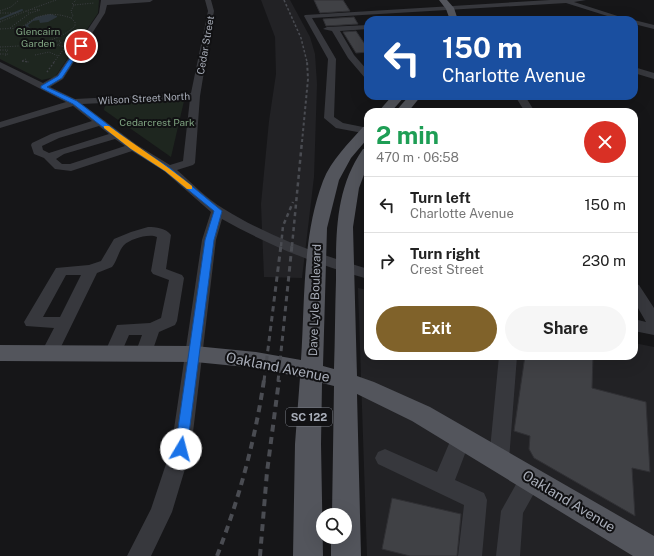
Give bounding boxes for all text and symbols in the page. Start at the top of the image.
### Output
street label: Cedar Street [194,15,216,75]
park label: Glencairn Garden [16,25,61,49]
pin [64,29,98,63]
text: 150 m [442,31,522,64]
icon: left [376,32,428,84]
icon: arrive [70,35,92,57]
text: Charlotte Avenue [442,65,586,86]
street label: Wilson Street North [98,90,191,106]
park label: Cedarcrest Park [119,116,195,128]
text: 2 min [376,121,439,149]
button: close [584,121,626,163]
text: 470 m · 06:58 [376,150,459,165]
text: Turn left [410,189,471,206]
icon: left [376,194,398,216]
text: 150 m [584,196,626,213]
text: Charlotte Avenue [410,206,514,221]
street label: Dave Lyle Boulevard [306,244,324,356]
text: Turn right [410,245,480,262]
icon: right [376,250,398,272]
text: 230 m [582,252,626,269]
text: Crest Street [410,262,484,277]
button: Exit [376,306,497,352]
button: Share [505,306,626,352]
street label: Oakland Avenue [225,349,331,385]
road number: SC 122 [286,408,332,426]
position arrow [160,428,202,470]
street label: Oakland Avenue [520,467,618,535]
map controls [316,508,352,544]
button: search [316,508,352,544]

